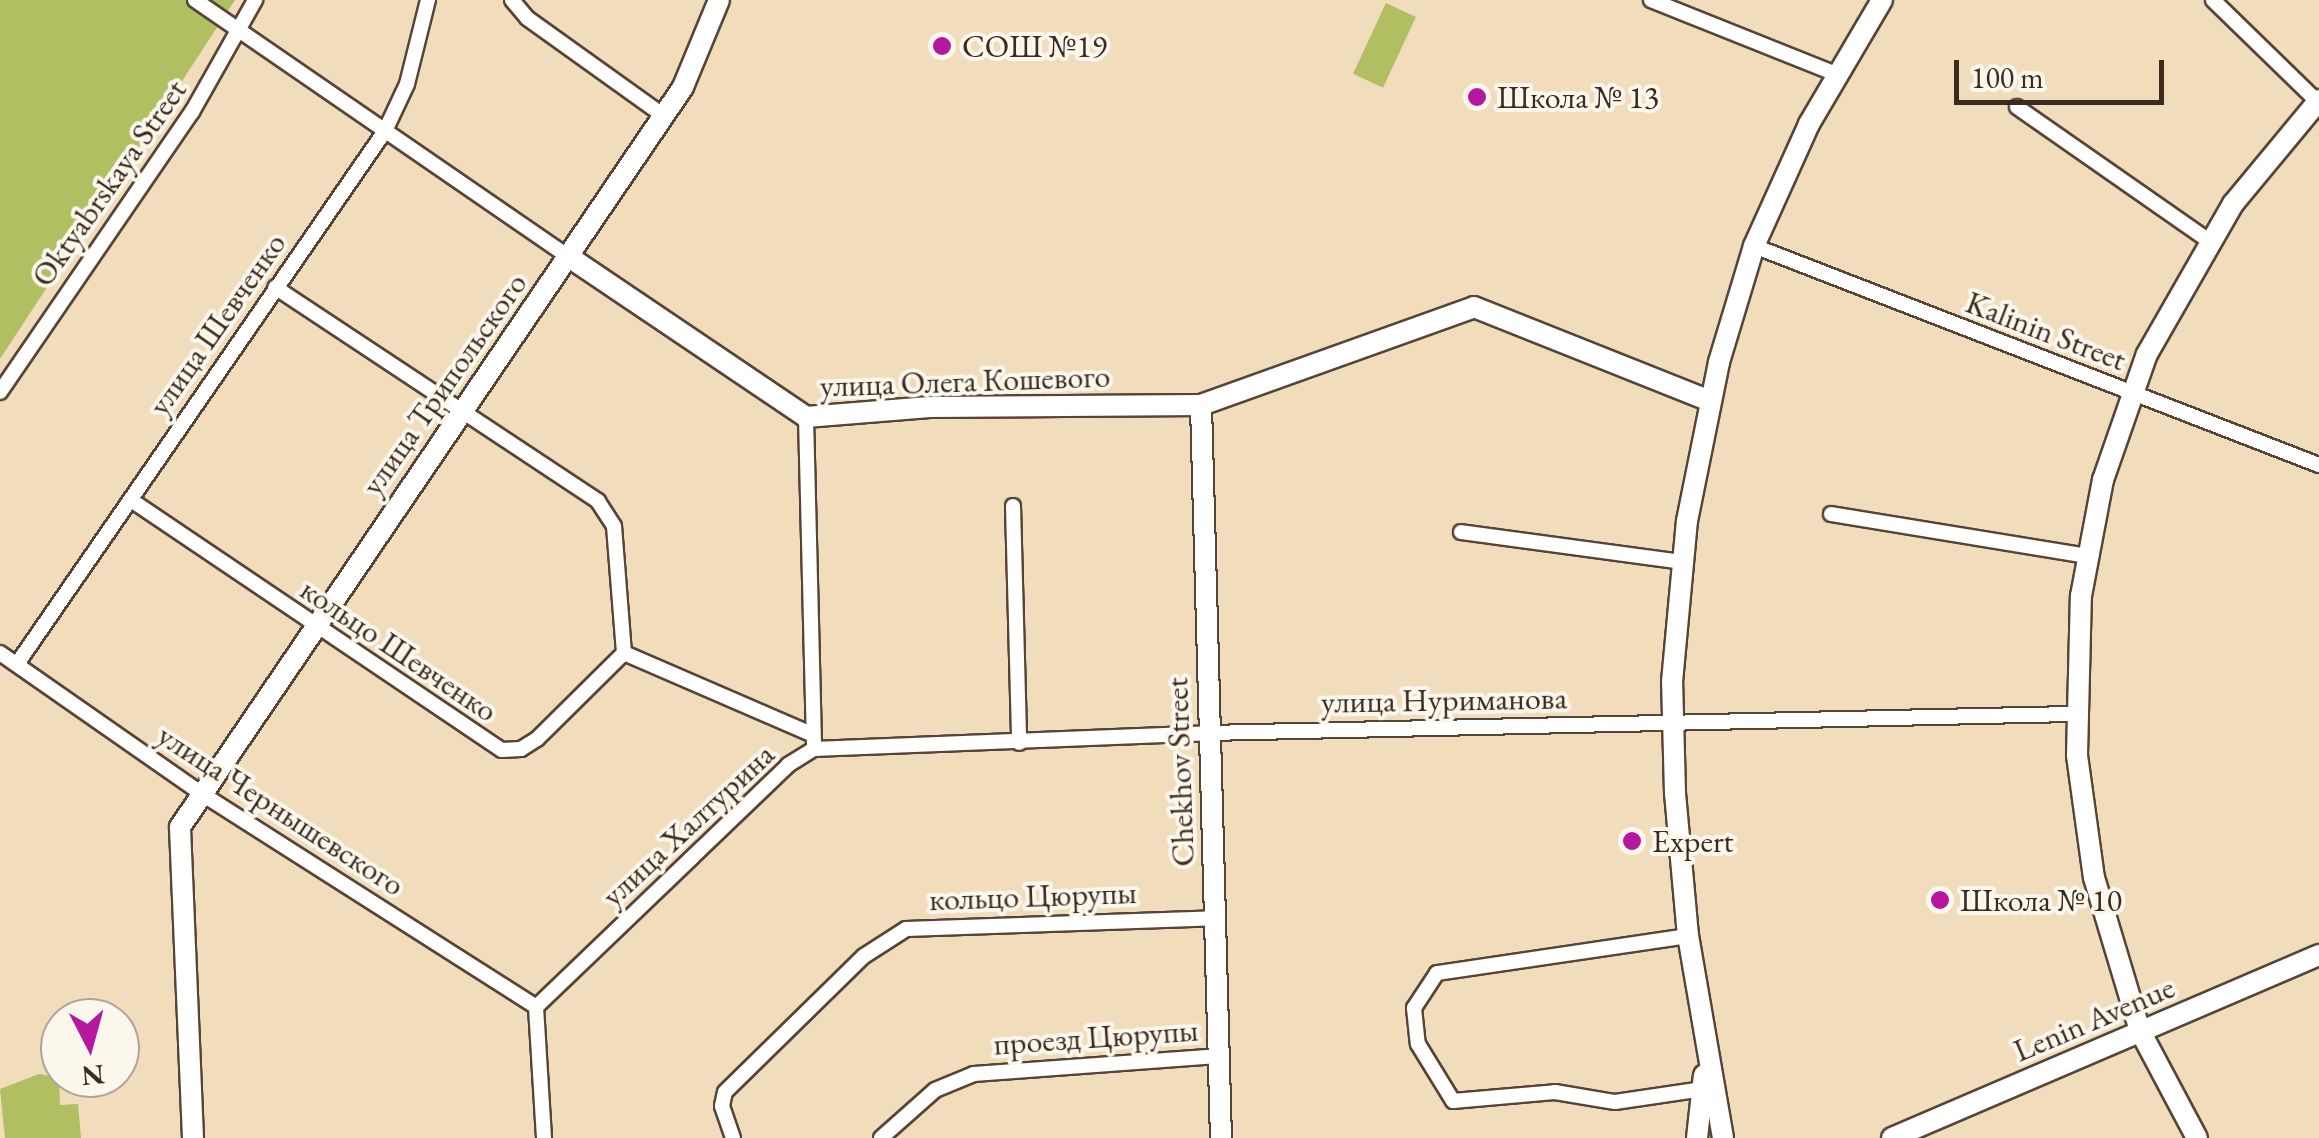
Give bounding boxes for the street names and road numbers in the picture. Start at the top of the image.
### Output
street label: Oktyabrskaya Street [23,72,195,294]
street label: улица Шевченко [140,225,294,423]
street label: улица Трипольского [353,265,535,503]
street label: Kalinin Street [1961,283,2131,379]
street label: улица Олега Кошевого [819,357,1111,405]
street label: кольцо Шевченко [293,570,505,730]
street label: Chekhov Street [1158,677,1202,867]
street label: улица Нуриманова [1321,679,1567,721]
street label: улица Чернышевского [150,716,412,904]
street label: улица Халтурина [594,735,782,915]
street label: кольцо Цюрупы [929,873,1137,919]
street label: Lenin Avenue [2008,968,2180,1070]
street label: проезд Цюрупы [992,1011,1200,1063]

